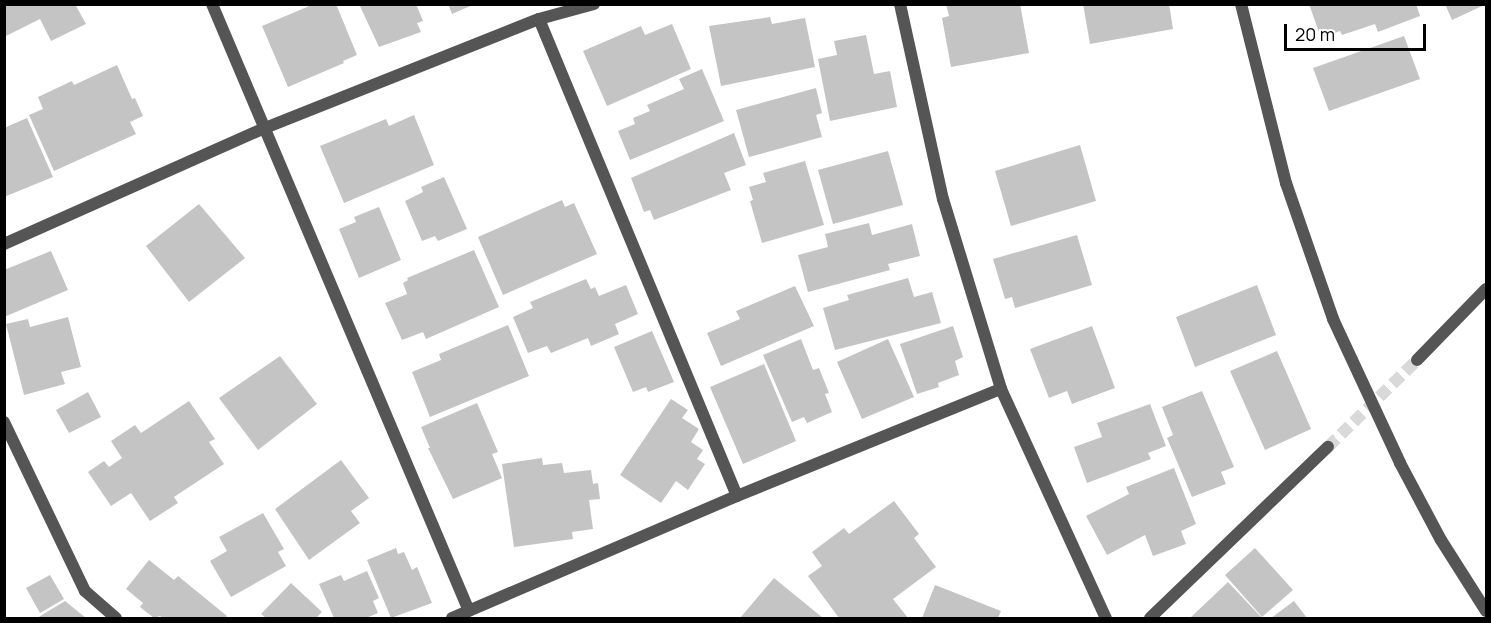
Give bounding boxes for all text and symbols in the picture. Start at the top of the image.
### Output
scale bar [1287,12,1430,50]
text: 20 m [1295,22,1335,46]

